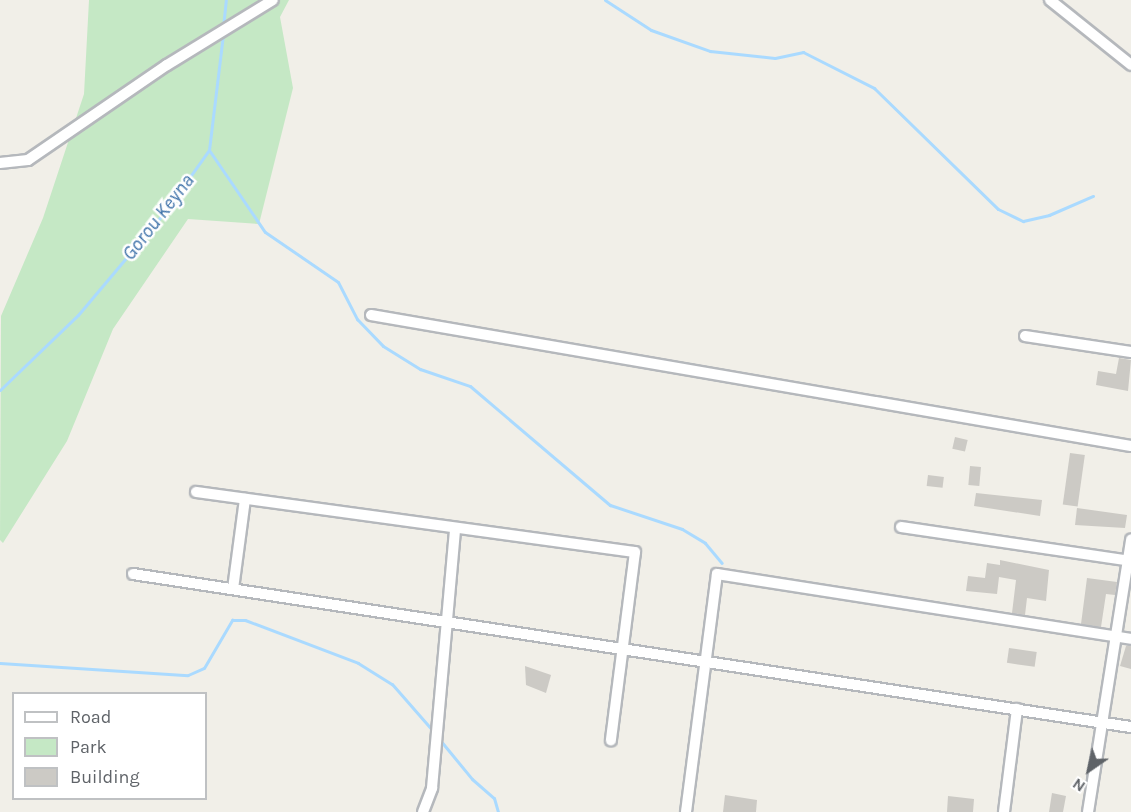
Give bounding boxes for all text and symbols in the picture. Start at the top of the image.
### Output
water label: Gorou Keyna [117,169,199,265]
legend [12,692,207,800]
text: Road [70,706,111,728]
text: Park [70,736,107,758]
north arrow [1059,740,1119,800]
text: Building [70,766,140,788]
text: N [1069,774,1089,796]

